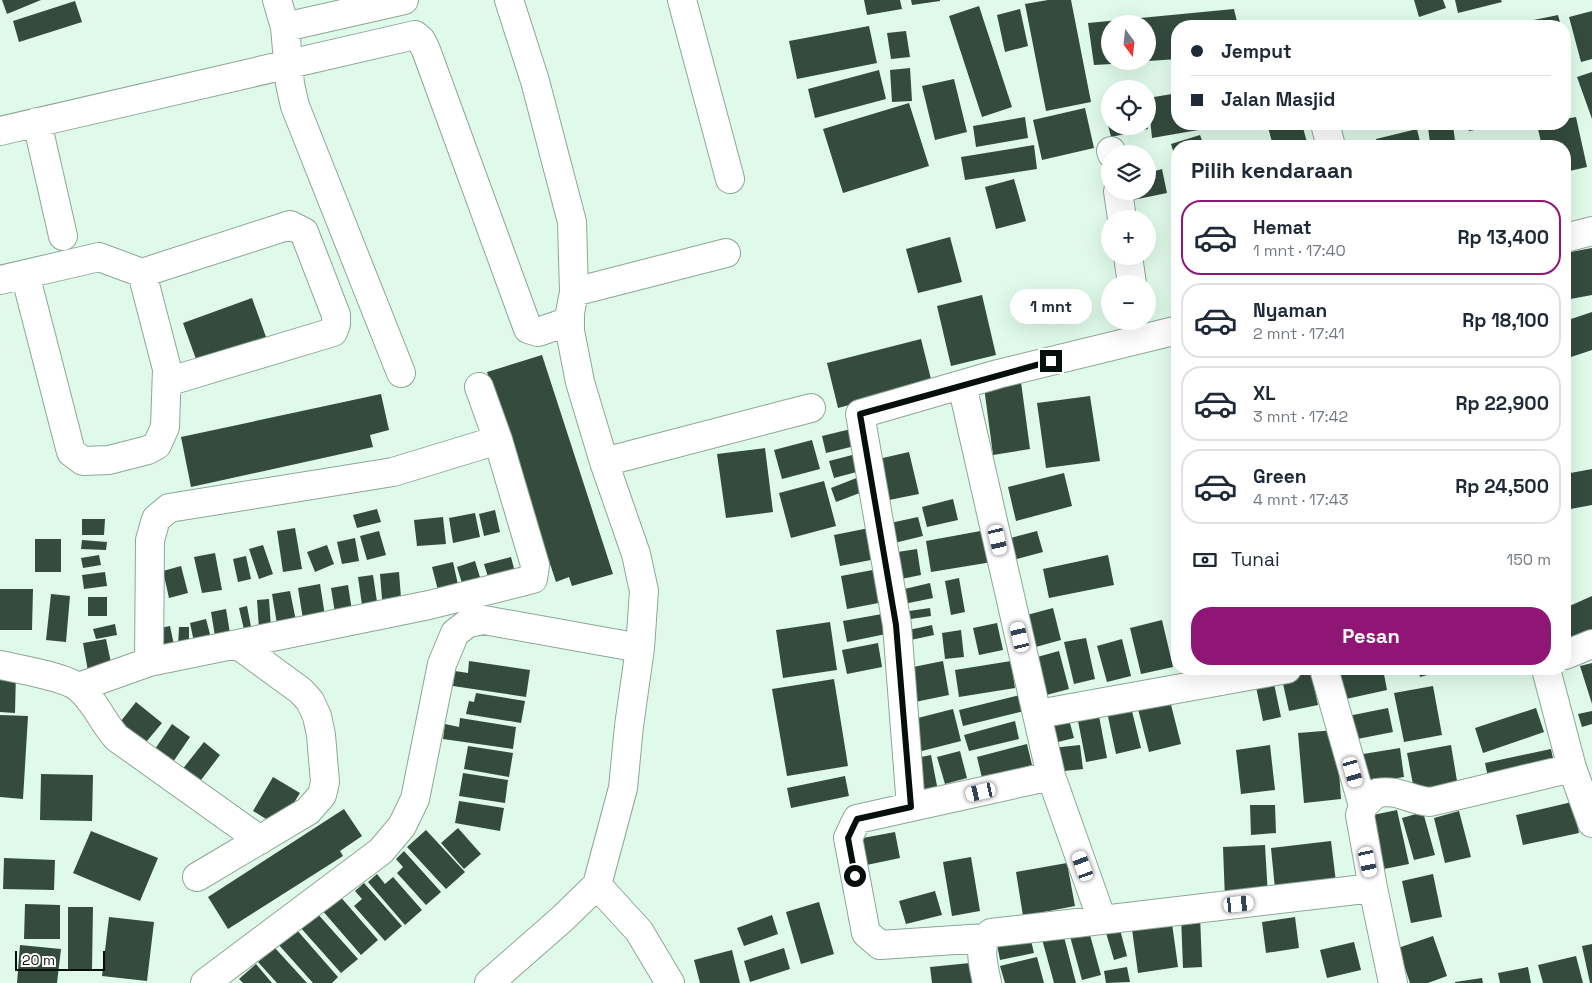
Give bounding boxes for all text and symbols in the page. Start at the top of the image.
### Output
north arrow [1101,15,1156,70]
map controls [1101,15,1156,330]
text: Jemput [1221,39,1292,64]
button: locate [1101,80,1156,135]
text: Jalan Masjid [1221,87,1335,112]
button: layers [1101,145,1156,200]
text: Pilih kendaraan [1191,156,1353,184]
button: + [1101,210,1156,265]
icon: car [1193,215,1238,260]
text: Hemat [1253,215,1312,240]
text: Rp 13,400 [1458,225,1549,250]
text: 1 mnt · 17:40 [1253,240,1346,261]
button: − [1101,275,1156,330]
callout: 1 mnt [1010,288,1092,324]
text: 1 mnt [1030,296,1072,317]
icon: car [1193,298,1238,343]
text: Nyaman [1253,298,1327,323]
text: Rp 18,100 [1462,308,1549,333]
text: 2 mnt · 17:41 [1253,323,1345,344]
route end [1040,350,1062,372]
icon: car [1193,381,1238,426]
text: XL [1253,381,1276,406]
text: Rp 22,900 [1456,391,1549,416]
text: 3 mnt · 17:42 [1253,406,1348,427]
icon: car [1193,464,1238,509]
text: Green [1253,464,1306,489]
text: Rp 24,500 [1455,474,1549,499]
text: 4 mnt · 17:43 [1253,489,1348,510]
car [987,524,1008,556]
icon: cash [1191,546,1219,574]
text: Tunai [1231,547,1280,572]
text: 150 m [1507,549,1551,570]
button: Pesan [1191,607,1551,665]
car [1009,621,1030,653]
car [1341,756,1364,788]
car [964,781,997,803]
car [1357,846,1378,878]
car [1070,849,1095,883]
route start [844,865,866,887]
car [1223,895,1254,913]
scale bar [15,948,105,971]
text: 20 m [22,951,55,969]

